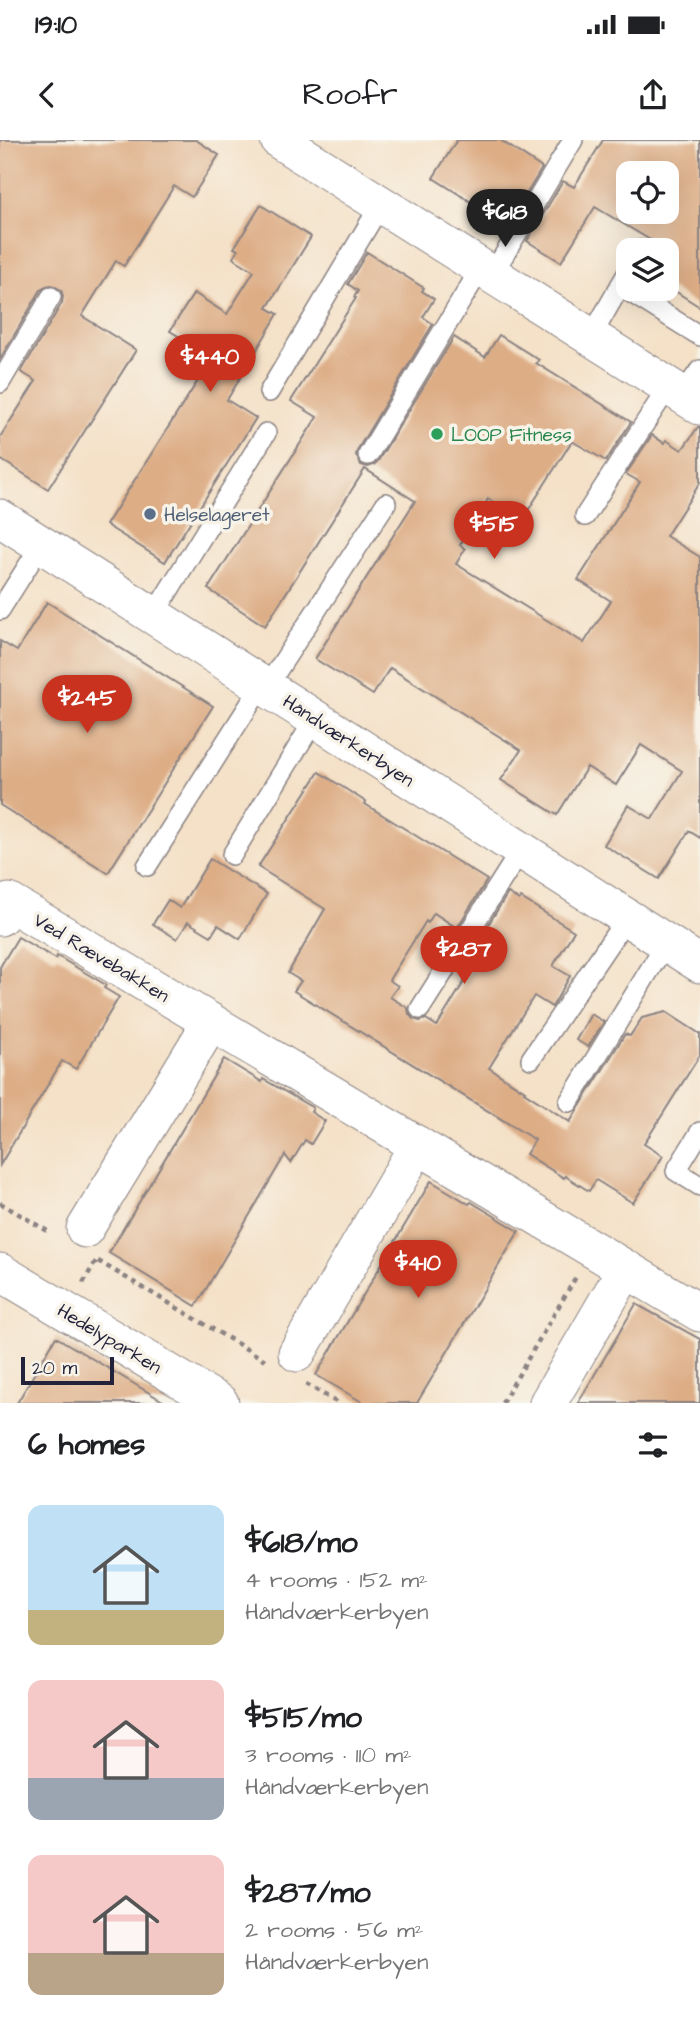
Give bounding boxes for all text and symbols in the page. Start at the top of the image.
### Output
text: 19:10 [35,7,77,43]
text: Roofr [302,72,398,117]
icon: back [28,76,66,114]
icon: share [634,76,672,114]
map controls [616,161,679,301]
button: locate [616,161,679,224]
pin: $618 [464,190,546,249]
text: $618 [482,196,528,228]
button: layers [616,238,679,301]
pin: $440 [169,334,251,394]
text: $440 [181,341,239,373]
place label: LOOP Fitness [451,422,572,449]
marker: LOOP Fitness [429,426,445,442]
place label: Helselageret [164,502,270,530]
pin: $515 [453,502,535,561]
marker: Helselageret [142,506,158,522]
text: $515 [470,508,518,540]
pin: $245 [46,676,128,735]
text: $245 [58,682,116,714]
street label: Håndværkerbyen [277,689,419,795]
street label: Ved Rævebakken [28,907,174,1010]
pin: $287 [423,926,505,986]
text: $287 [436,933,492,965]
pin: $410 [377,1240,459,1300]
text: $410 [395,1247,441,1279]
street label: Hedelyparken [51,1297,166,1382]
scale bar [21,1354,114,1386]
text: 20 m [32,1355,77,1382]
text: 6 homes [28,1424,145,1466]
icon: filters [634,1426,672,1464]
text: $618/mo [245,1522,358,1564]
icon: home [84,1533,168,1617]
text: 4 rooms · 152 m² [245,1564,428,1596]
text: Håndværkerbyen [245,1596,429,1628]
text: $515/mo [245,1697,362,1739]
icon: home [84,1708,168,1792]
text: 3 rooms · 110 m² [245,1739,412,1771]
text: Håndværkerbyen [245,1771,429,1803]
text: $287/mo [245,1872,371,1914]
icon: home [84,1883,168,1967]
text: 2 rooms · 56 m² [245,1914,423,1946]
text: Håndværkerbyen [245,1946,429,1978]

